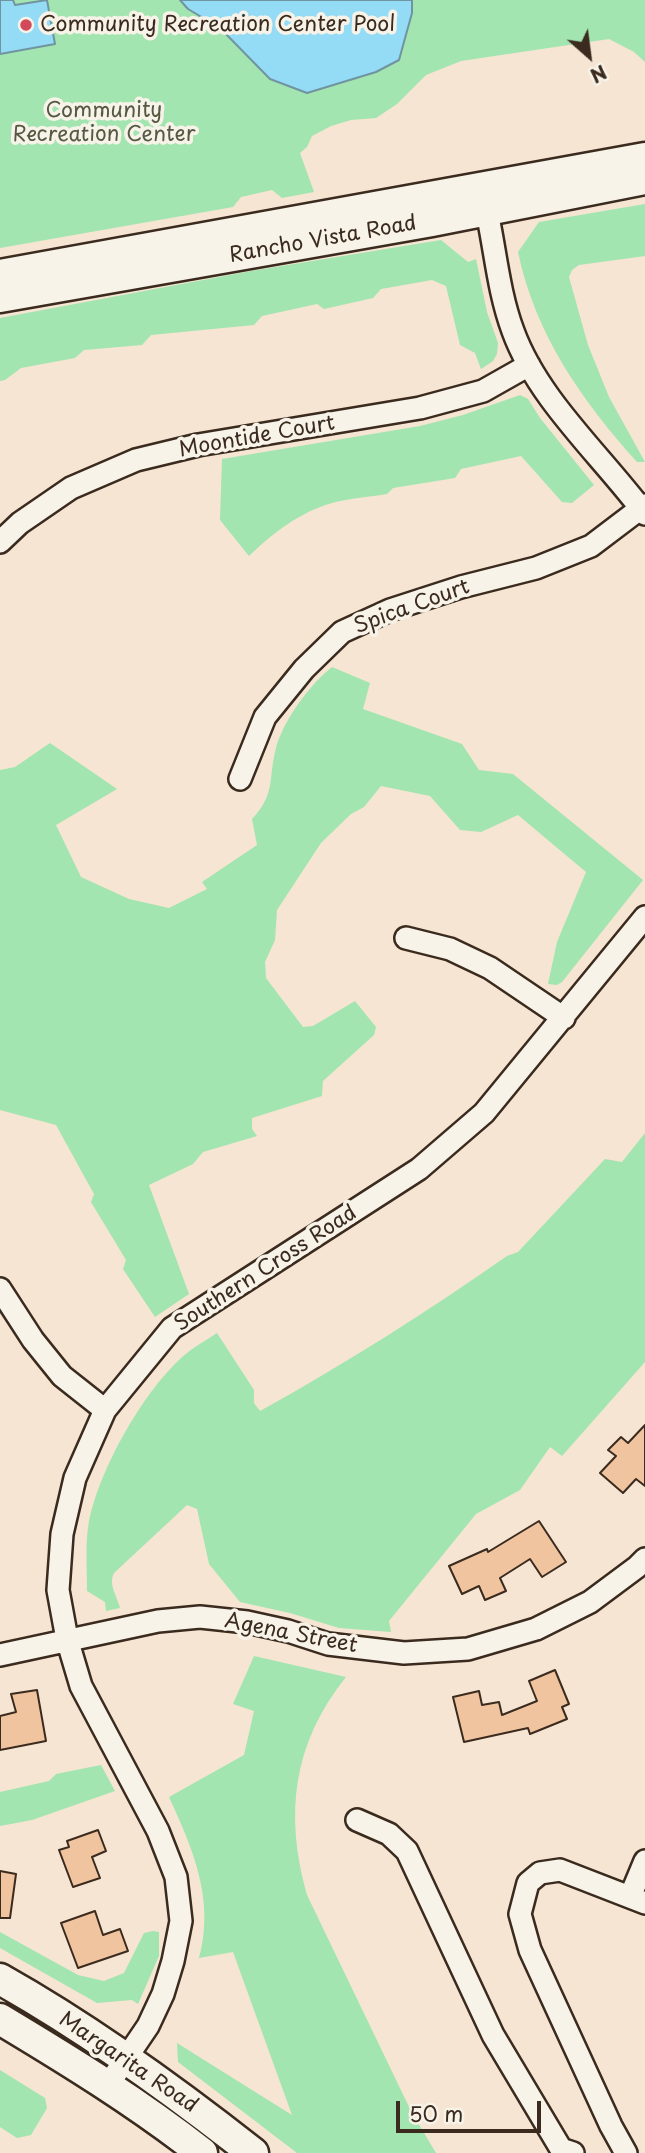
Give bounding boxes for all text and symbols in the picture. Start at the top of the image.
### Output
place label: Community Recreation Center Pool [40,12,395,38]
marker: Community Recreation Center Pool [18,17,34,33]
north arrow [554,21,624,91]
text: N [586,59,612,90]
park label: Community Recreation Center [13,98,195,148]
street label: Rancho Vista Road [227,211,419,269]
street label: Moontide Court [177,411,337,463]
street label: Spica Court [351,574,473,640]
street label: Southern Cross Road [170,1201,362,1337]
street label: Agena Street [222,1609,360,1659]
street label: Margarita Road [54,2007,202,2119]
scale bar [400,2086,545,2130]
text: 50 m [409,2097,463,2129]

